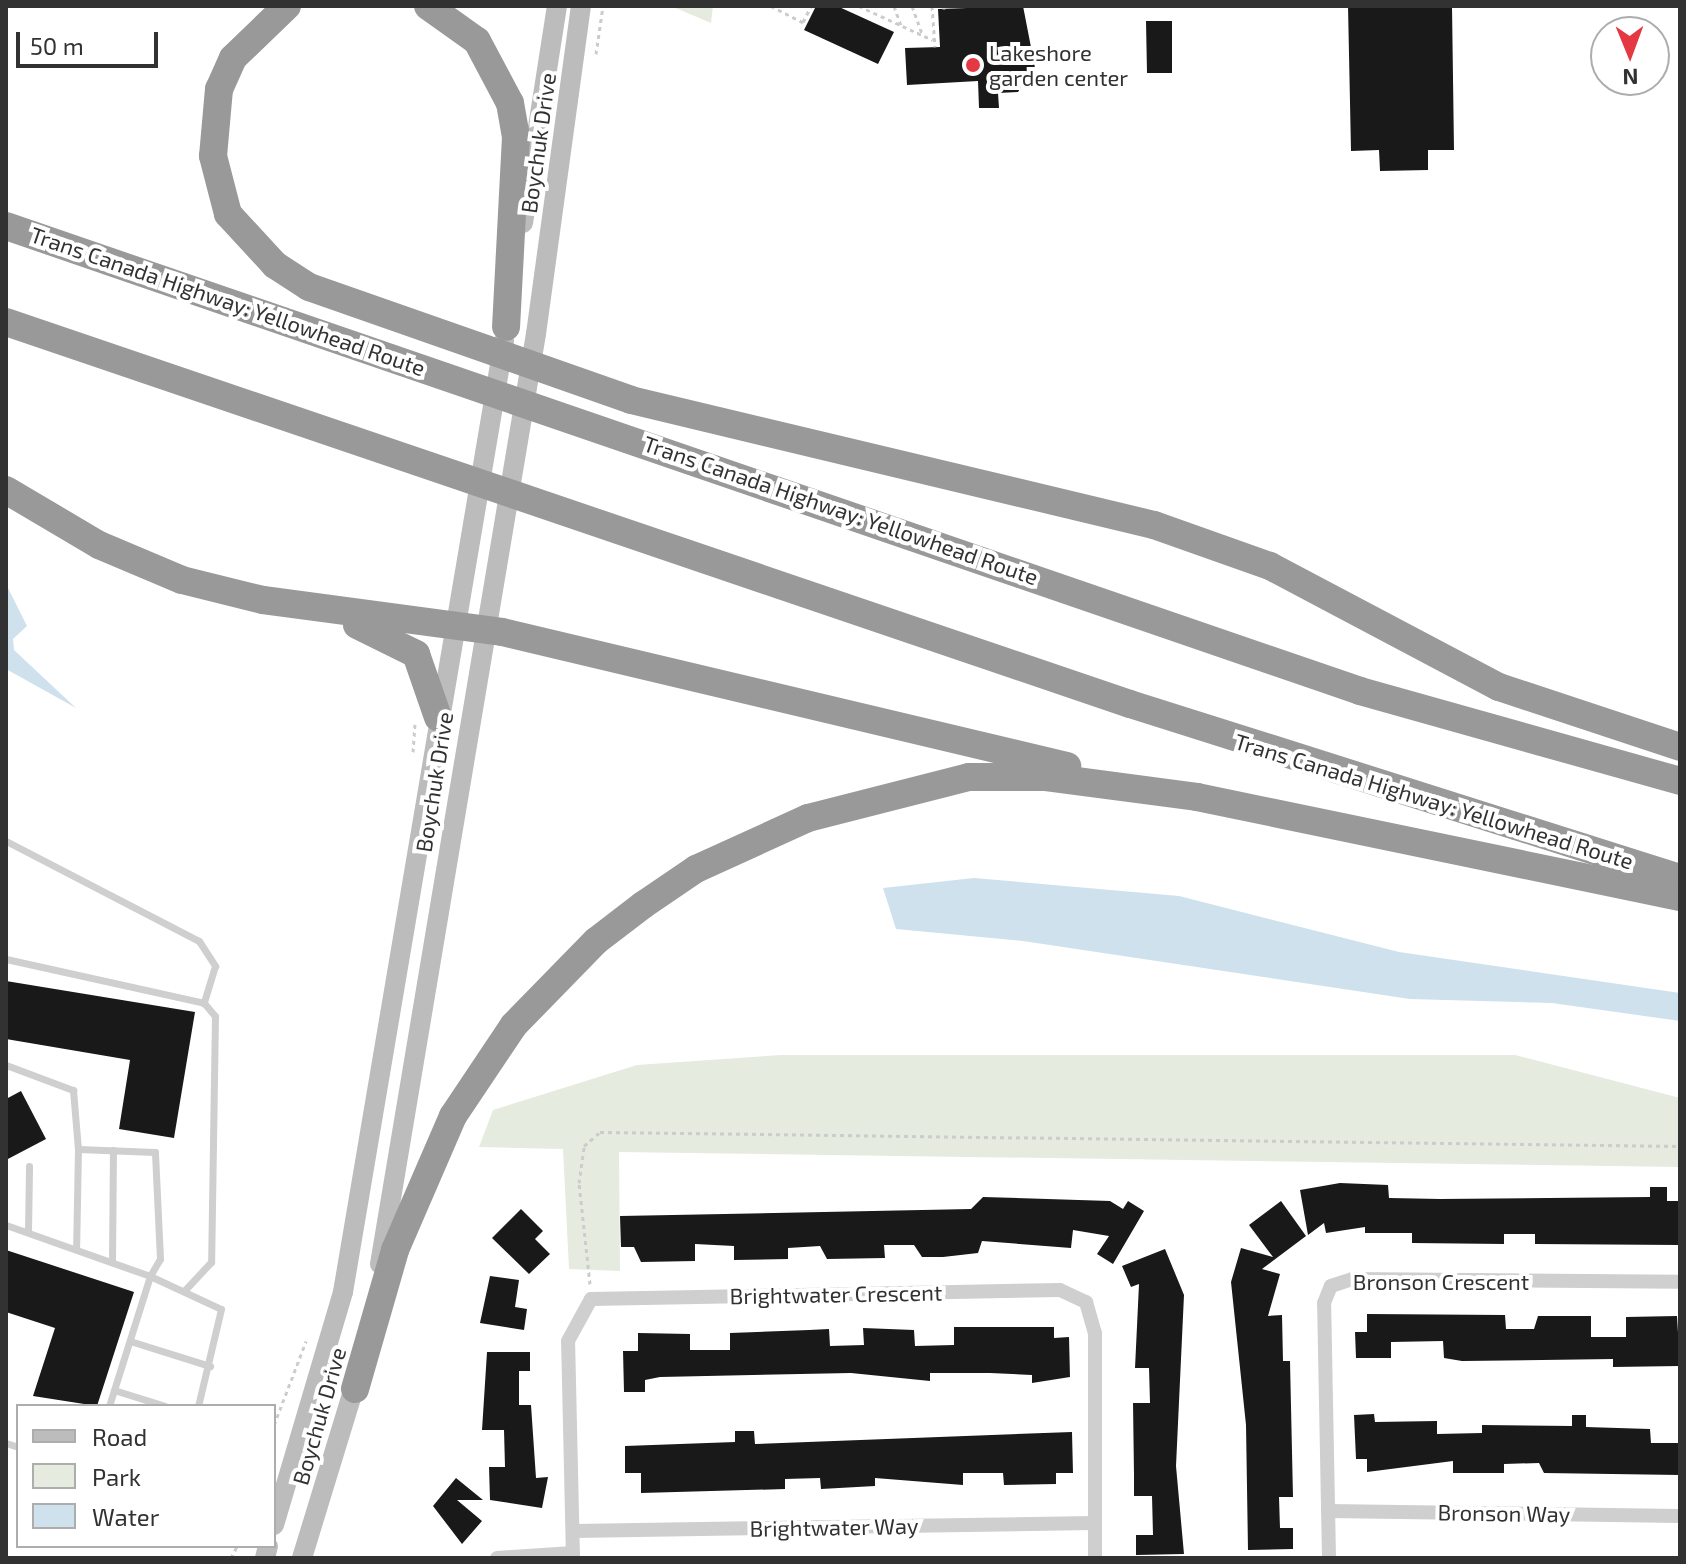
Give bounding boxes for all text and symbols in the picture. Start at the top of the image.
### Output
scale bar [20,16,162,66]
north arrow [1590,16,1670,96]
text: 50 m [30,31,84,60]
place label: Lakeshore garden center [989,39,1128,90]
marker: Lakeshore garden center [964,56,982,74]
text: N [1622,65,1639,91]
street label: Boychuk Drive [515,71,561,215]
street label: Trans Canada Highway: Yellowhead Route [27,221,429,381]
street label: Trans Canada Highway: Yellowhead Route [640,430,1042,590]
street label: Boychuk Drive [410,710,458,854]
street label: Trans Canada Highway: Yellowhead Route [1231,728,1637,874]
street label: Bronson Crescent [1353,1269,1529,1295]
street label: Brightwater Crescent [729,1279,943,1309]
street label: Boychuk Drive [287,1344,351,1488]
legend [16,1404,276,1548]
text: Road [92,1422,147,1451]
text: Park [92,1462,141,1491]
street label: Bronson Way [1437,1499,1571,1527]
text: Water [92,1502,159,1531]
street label: Brightwater Way [749,1512,919,1542]

